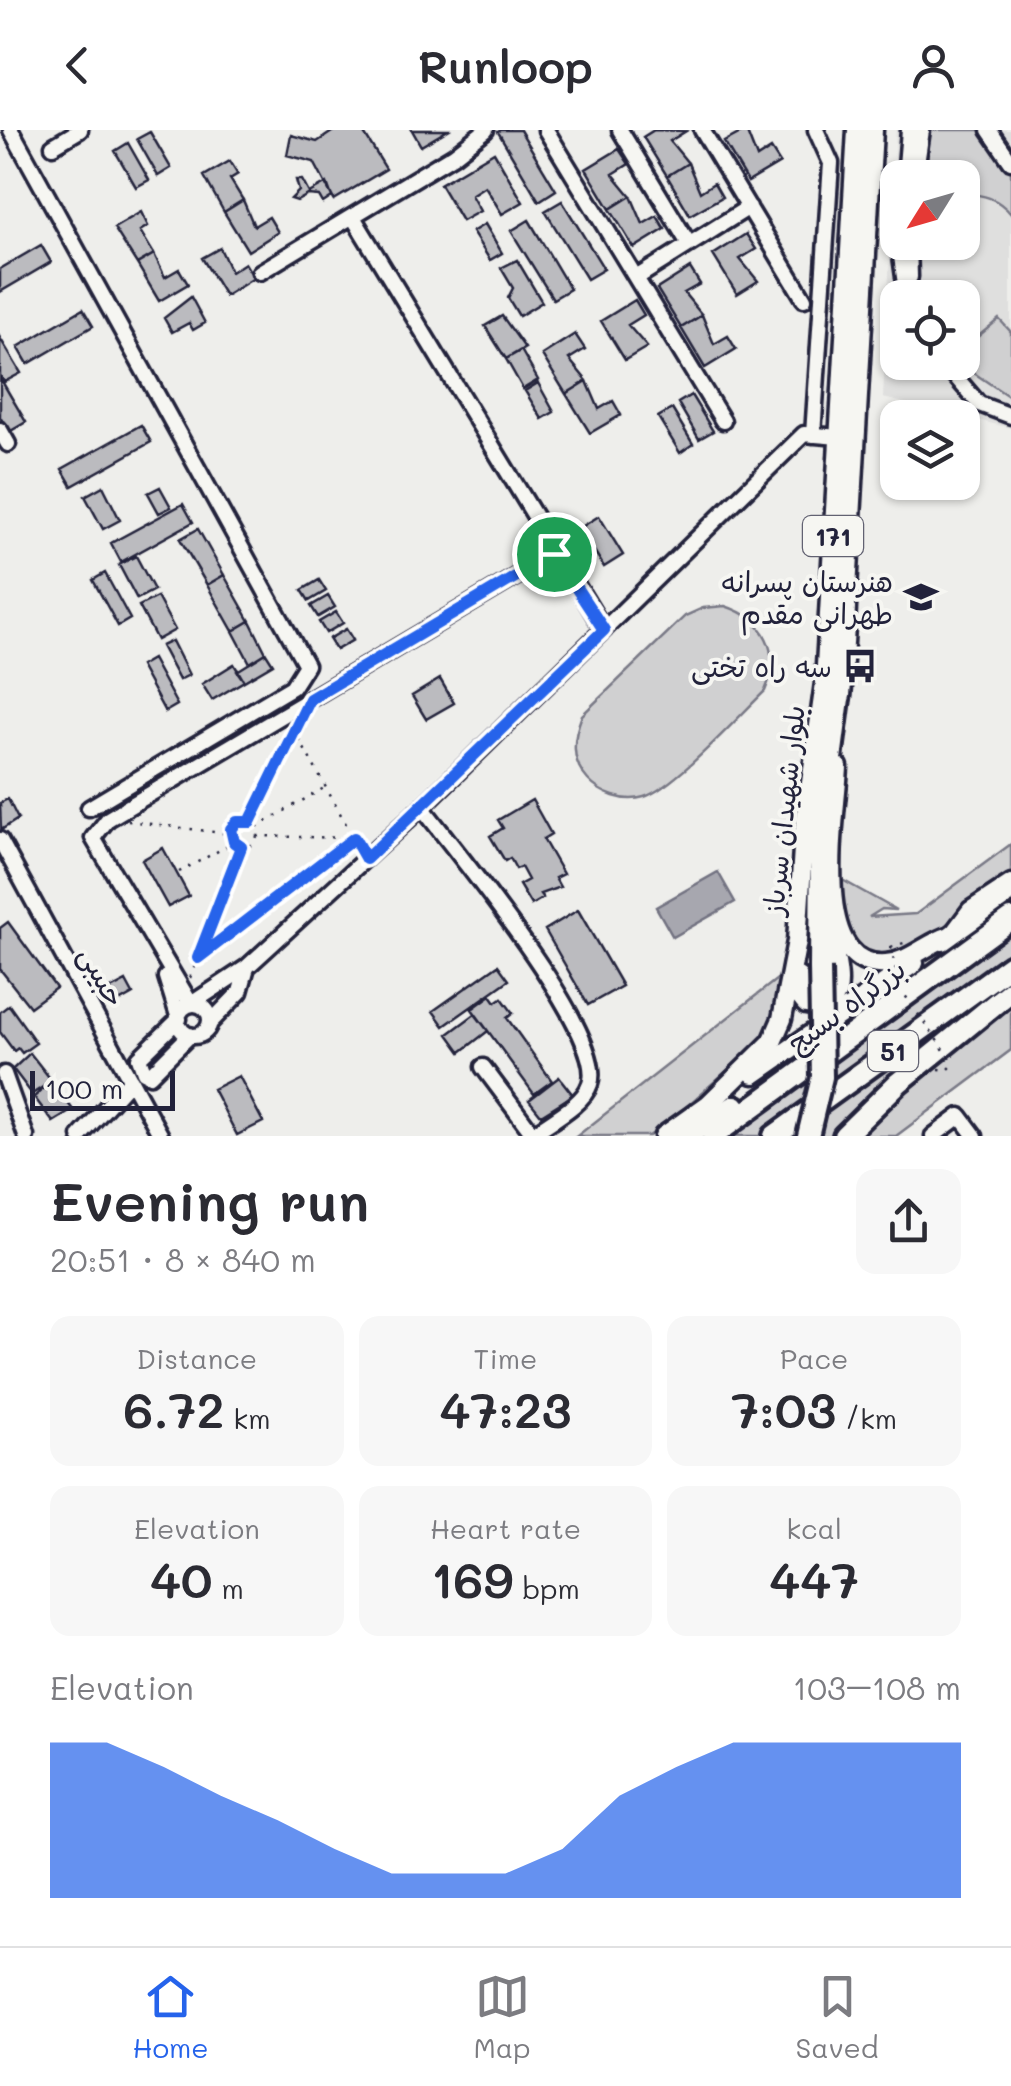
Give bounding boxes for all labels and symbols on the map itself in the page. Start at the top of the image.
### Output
north arrow [880,160,980,260]
pin [512,512,597,597]
road number: 171 [803,516,863,556]
place label: هنرستان پسرانه طهرانی مقدم [721,563,893,636]
school or university icon: هنرستان پسرانه طهرانی مقدم [902,578,940,616]
bus stop icon: سه راه تختی [841,647,879,685]
place label: سه راه تختی [691,648,832,685]
street label: بلوار شهیدان سرباز [754,703,813,919]
street label: حبیبی [71,939,134,1013]
street label: بزرگراه بسیج [780,950,913,1062]
road number: 51 [868,1031,918,1071]
scale bar [30,1066,175,1110]

